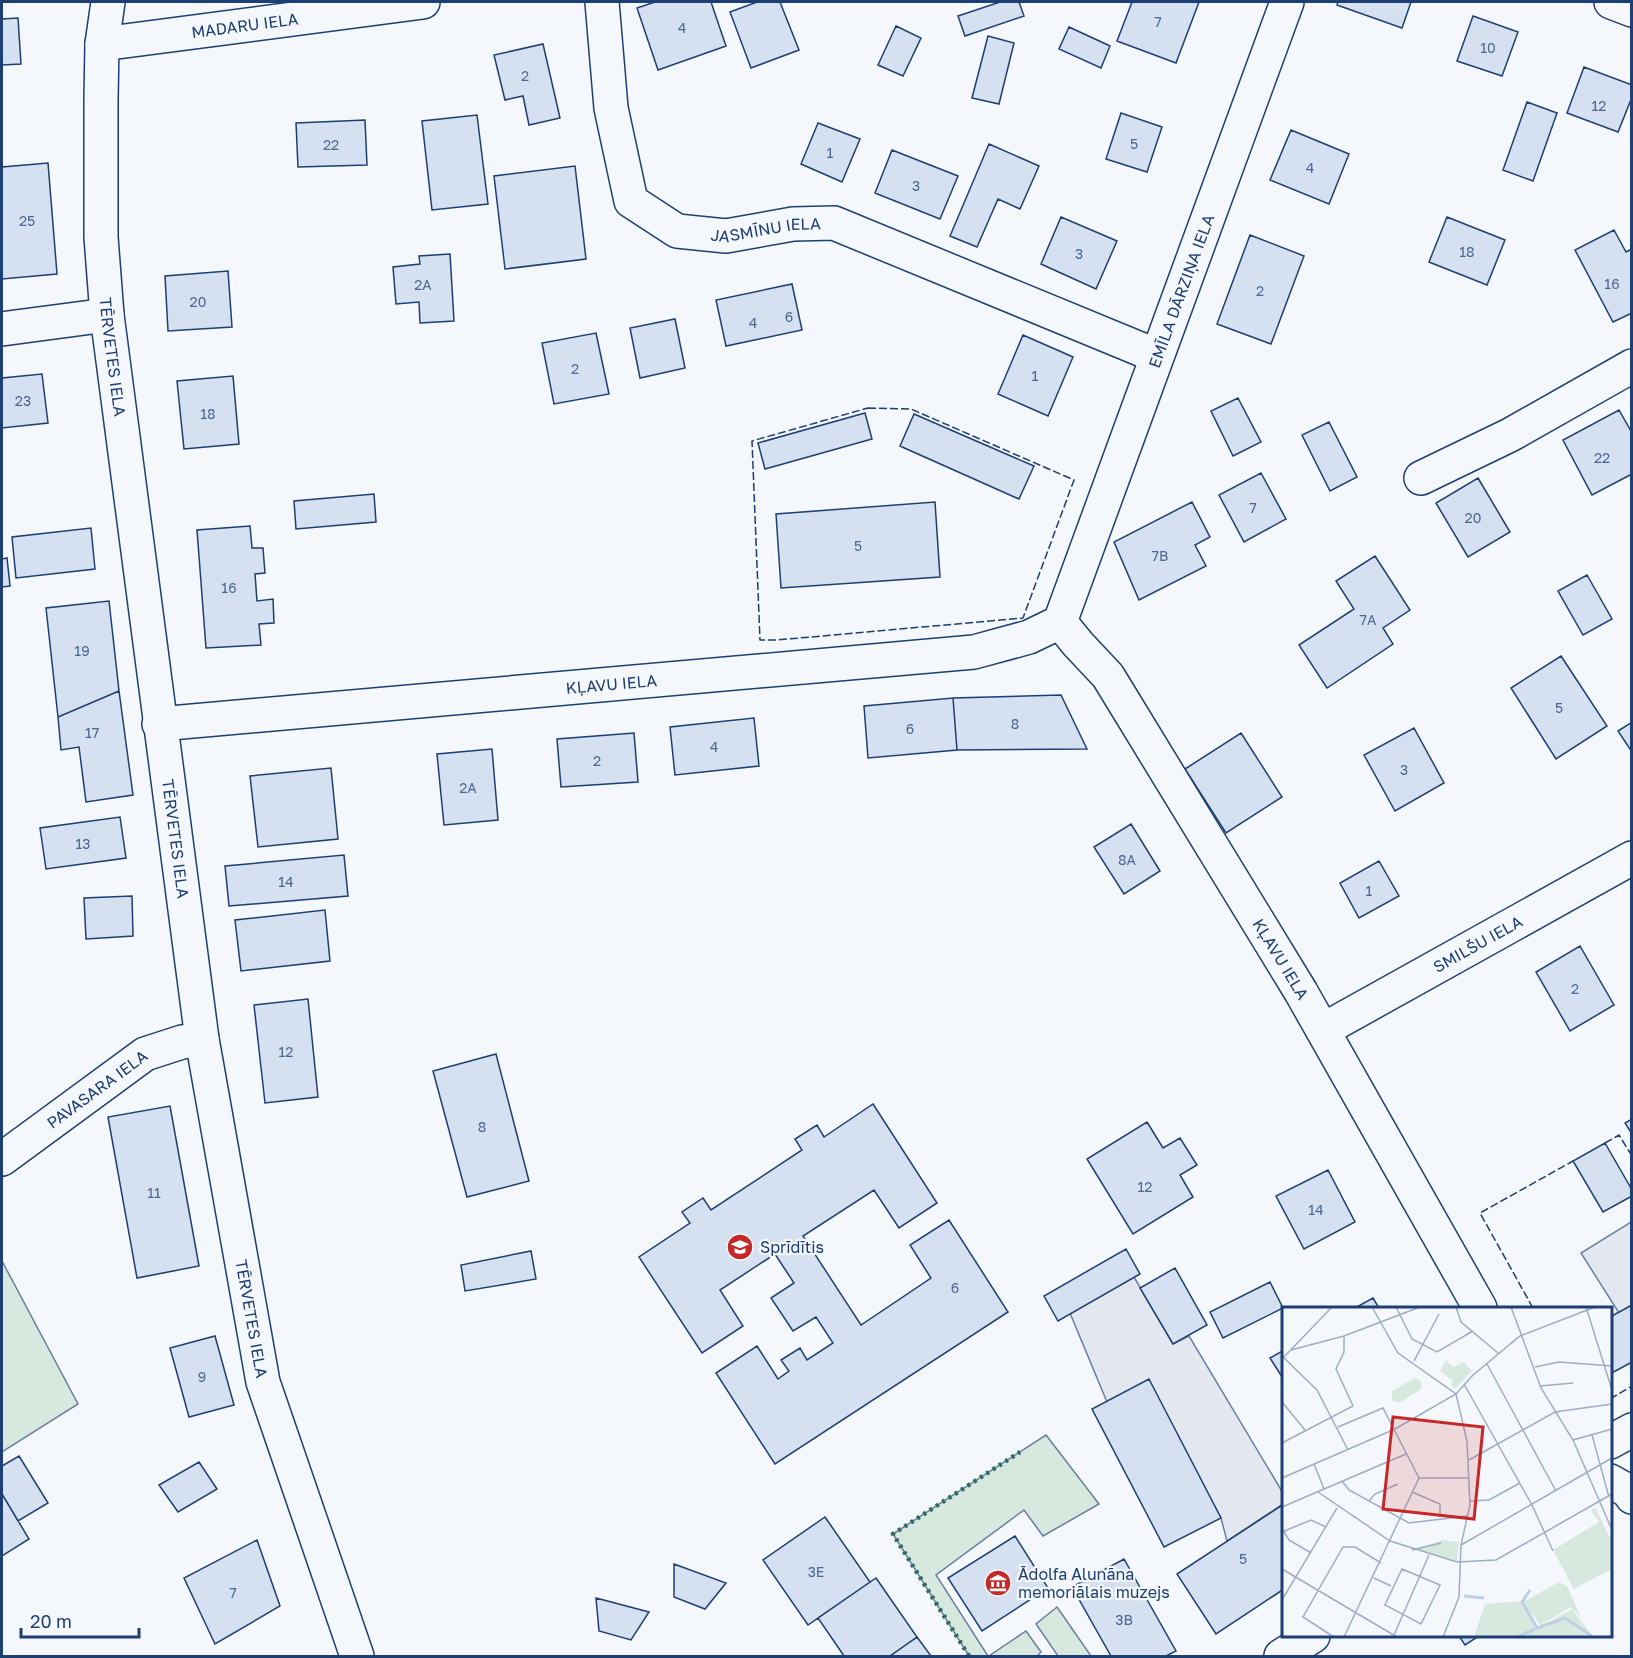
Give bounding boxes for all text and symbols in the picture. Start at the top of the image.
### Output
street label: MADARU IELA [190,8,300,42]
house number: 7 [1154,13,1162,30]
house number: 4 [678,19,686,36]
house number: 10 [1480,39,1496,56]
house number: 2 [521,67,529,84]
house number: 12 [1592,97,1606,114]
house number: 5 [1130,135,1138,152]
house number: 22 [323,136,339,153]
house number: 1 [827,144,834,161]
house number: 4 [1306,159,1314,176]
house number: 3 [912,177,920,194]
street label: EMĪLA DĀRZIŅA IELA [1144,211,1219,371]
house number: 25 [19,212,35,229]
street label: JASMĪNU IELA [710,213,821,246]
house number: 18 [1459,243,1475,260]
house number: 3 [1075,245,1083,262]
house number: 16 [1604,275,1620,292]
house number: 2A [414,276,432,293]
house number: 2 [1256,282,1264,299]
house number: 20 [190,293,206,310]
street label: TĒRVETES IELA [96,297,130,418]
house number: 6 [785,308,793,325]
house number: 4 [749,314,757,331]
house number: 2 [571,360,579,377]
house number: 1 [1032,367,1039,384]
house number: 23 [15,392,31,409]
house number: 18 [200,405,216,422]
house number: 22 [1594,449,1610,466]
house number: 7 [1249,499,1257,516]
house number: 20 [1465,509,1481,526]
house number: 5 [854,537,862,554]
house number: 7B [1152,547,1168,564]
house number: 16 [221,579,237,596]
house number: 7A [1360,611,1377,628]
house number: 19 [74,642,90,659]
street label: KĻAVU IELA [565,670,658,698]
house number: 5 [1555,699,1563,716]
house number: 8 [1011,715,1019,732]
house number: 6 [906,720,914,737]
house number: 17 [85,724,99,741]
house number: 4 [710,738,718,755]
house number: 2 [593,752,601,769]
house number: 3 [1400,761,1408,778]
street label: TĒRVETES IELA [158,778,193,900]
house number: 2A [459,779,477,796]
house number: 13 [76,835,90,852]
house number: 8A [1118,851,1137,868]
house number: 14 [278,873,294,890]
house number: 1 [1366,882,1373,899]
street label: SMILŠU IELA [1430,911,1526,977]
street label: KĻAVU IELA [1249,915,1313,1003]
house number: 2 [1571,980,1579,997]
house number: 12 [279,1043,293,1060]
street label: PAVASARA IELA [43,1045,152,1133]
house number: 8 [478,1118,486,1135]
house number: 12 [1138,1178,1152,1195]
house number: 11 [147,1184,161,1201]
house number: 14 [1308,1201,1324,1218]
school or university icon: Sprīdītis [725,1232,755,1262]
place label: Sprīdītis [760,1237,824,1257]
street label: TĒRVETES IELA [231,1258,272,1380]
house number: 6 [951,1279,959,1296]
inset map [1282,1307,1612,1637]
house number: 9 [198,1368,206,1385]
house number: 5 [1239,1550,1247,1567]
house number: 3E [808,1563,824,1580]
place label: Ādolfa Alunāna memoriālais muzejs [1018,1564,1170,1602]
museum icon: Ādolfa Alunāna memoriālais muzejs [983,1568,1013,1598]
house number: 7 [229,1584,237,1601]
scale bar [21,1601,140,1639]
text: 20 m [30,1610,72,1632]
house number: 3B [1115,1611,1133,1628]

